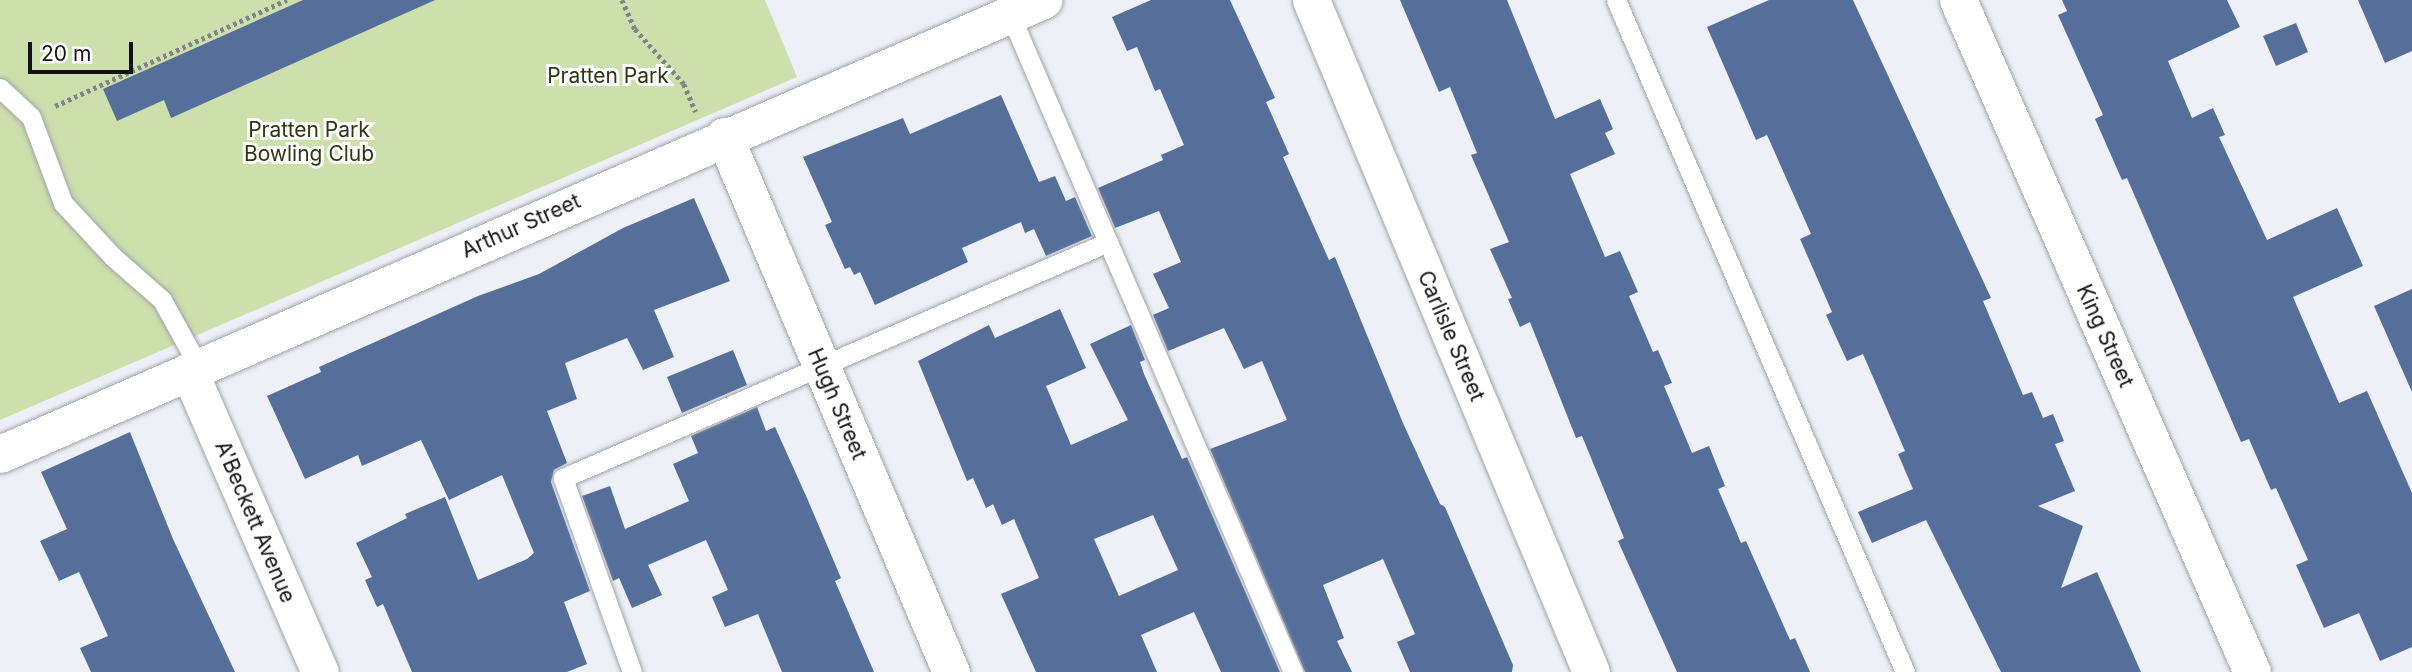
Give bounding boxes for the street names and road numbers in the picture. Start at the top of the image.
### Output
street label: Arthur Street [458,189,584,263]
street label: Carlisle Street [1412,267,1490,405]
street label: King Street [2071,281,2139,391]
street label: Hugh Street [802,345,872,463]
street label: A'Beckett Avenue [210,437,300,607]

